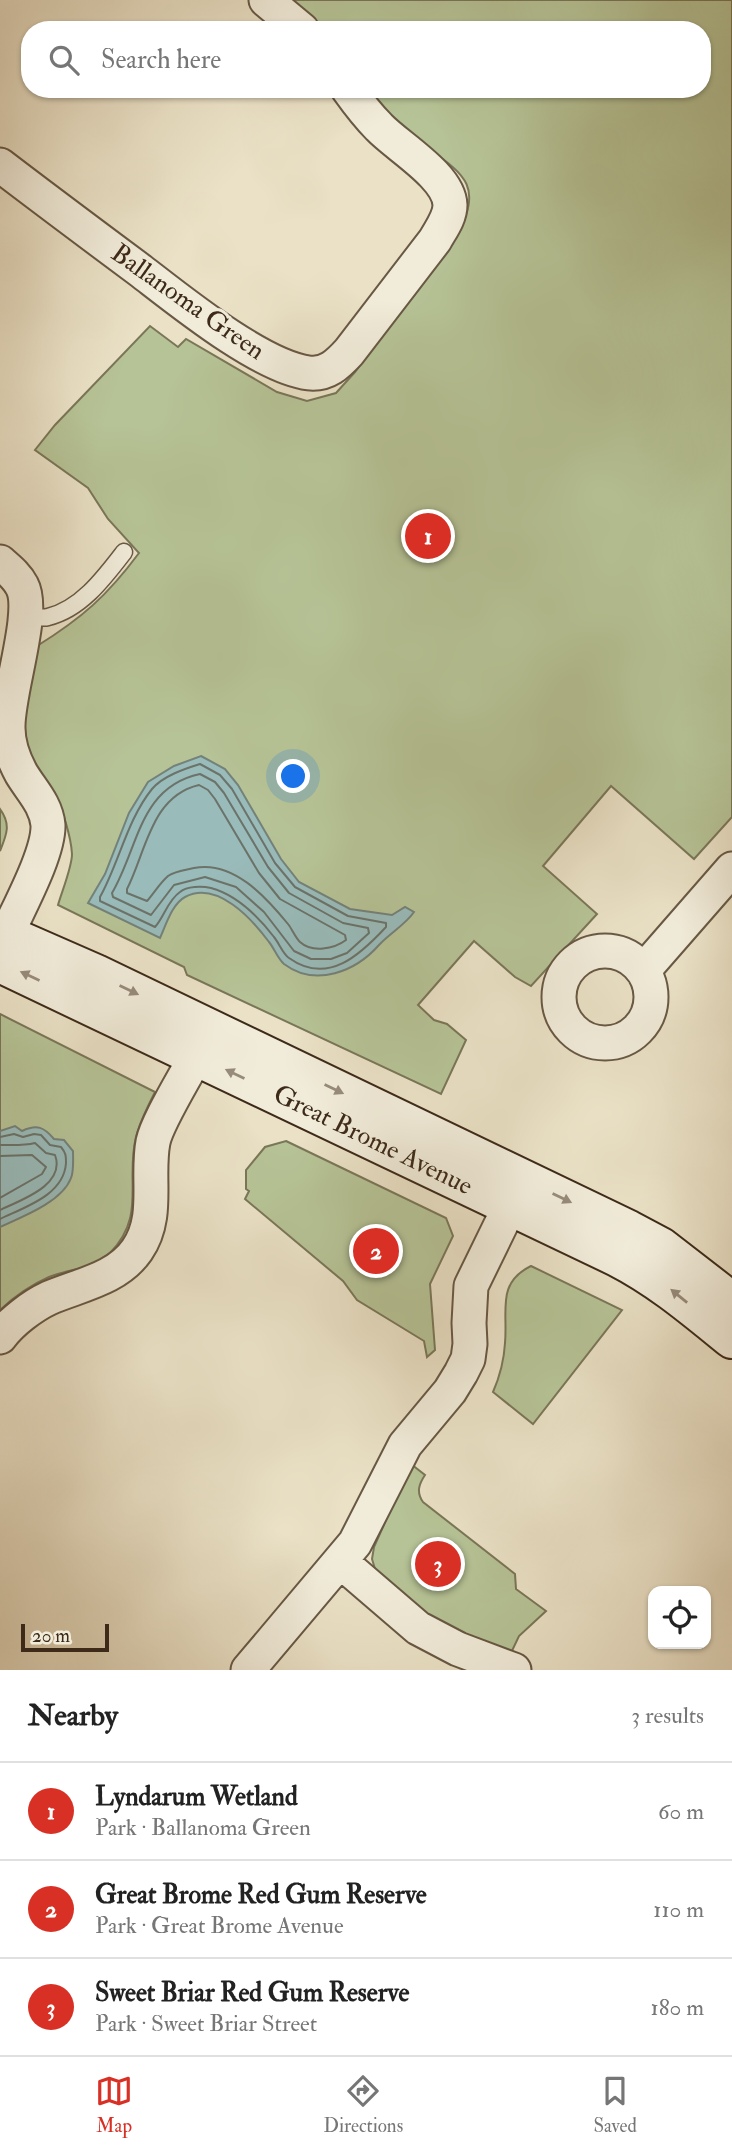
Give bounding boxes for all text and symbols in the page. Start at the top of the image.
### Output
search box [21,21,711,98]
icon: search [45,41,83,79]
text: Search here [101,44,221,76]
street label: Ballanoma Green [105,237,271,367]
pin: 1 [405,510,451,562]
your location [276,759,310,793]
one-way arrow [20,970,40,982]
one-way arrow [119,985,139,996]
one-way arrow [225,1069,245,1080]
street label: Great Brome Avenue [268,1078,478,1202]
one-way arrow [324,1084,344,1095]
one-way arrow [551,1192,572,1203]
pin: 2 [353,1225,399,1277]
one-way arrow [670,1289,688,1304]
pin: 3 [415,1538,461,1590]
map controls [648,1586,711,1649]
button: locate [648,1586,711,1649]
scale bar [21,1621,108,1653]
text: 20 m [32,1624,70,1648]
text: Nearby [28,1697,118,1734]
text: 3 results [631,1701,704,1730]
text: Lyndarum Wetland [95,1781,298,1813]
text: 1 [47,1797,55,1826]
text: 60 m [658,1797,704,1826]
text: Park · Ballanoma Green [95,1813,311,1842]
text: Great Brome Red Gum Reserve [95,1879,427,1911]
text: 2 [45,1895,57,1924]
text: 110 m [653,1895,704,1924]
text: Park · Great Brome Avenue [95,1911,344,1940]
text: Sweet Briar Red Gum Reserve [95,1977,409,2009]
text: 3 [47,1993,55,2022]
text: 180 m [651,1993,704,2022]
text: Park · Sweet Briar Street [95,2009,317,2038]
tab: Map [95,2072,133,2138]
tab: Directions [323,2072,403,2138]
tab: Saved [593,2072,637,2138]

